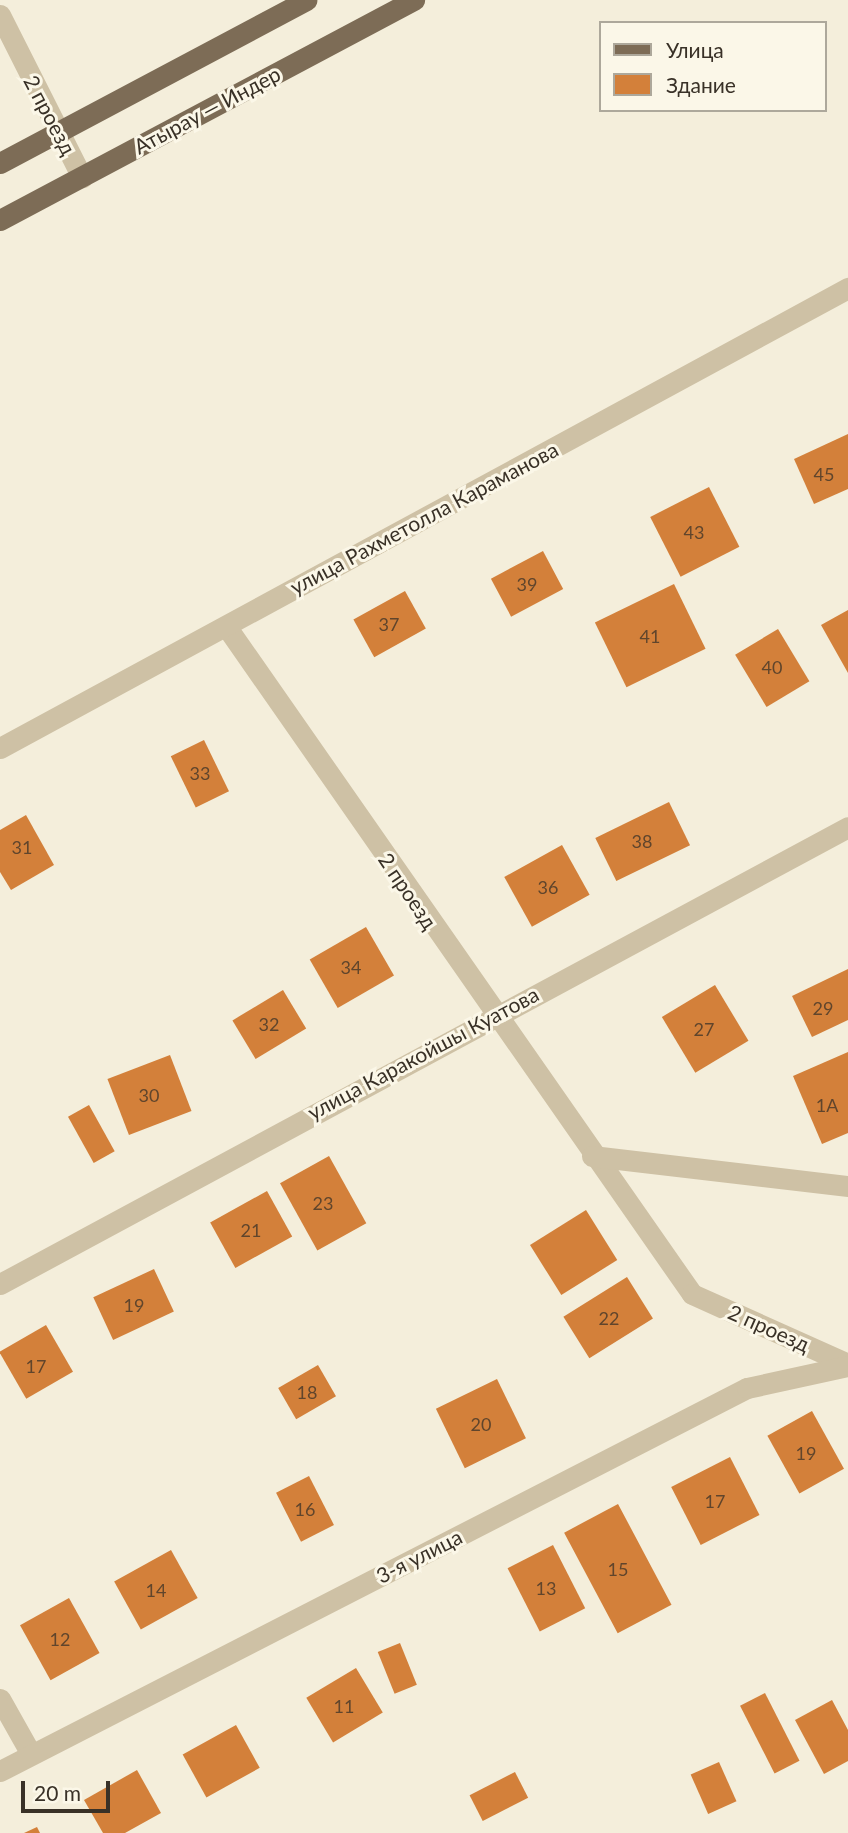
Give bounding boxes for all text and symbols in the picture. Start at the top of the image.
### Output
legend [600,21,827,112]
text: Улица [666,37,724,62]
street label: Атырау — Индер [129,61,285,159]
street label: 2 проезд [19,71,81,159]
text: Здание [666,72,736,97]
street label: улица Рахметолла Караманова [286,436,562,600]
house number: 45 [814,463,834,485]
house number: 43 [684,521,704,543]
house number: 39 [517,573,537,595]
house number: 37 [379,613,399,635]
house number: 41 [640,625,660,647]
house number: 40 [762,656,782,678]
house number: 33 [190,762,210,784]
house number: 38 [632,830,652,852]
house number: 31 [12,836,32,858]
street label: 2 проезд [373,848,443,934]
house number: 36 [538,876,558,898]
house number: 34 [341,956,361,978]
street label: улица Каракойшы Куатова [303,981,543,1125]
house number: 29 [813,997,833,1019]
house number: 32 [259,1013,279,1035]
house number: 27 [694,1018,714,1040]
house number: 30 [139,1084,159,1106]
house number: 1А [816,1094,838,1116]
house number: 23 [313,1192,333,1214]
house number: 21 [241,1219,261,1241]
house number: 19 [124,1294,144,1316]
street label: 2 проезд [724,1299,814,1357]
house number: 22 [599,1307,619,1329]
house number: 17 [26,1355,46,1377]
house number: 18 [297,1381,317,1403]
house number: 20 [471,1413,491,1435]
house number: 19 [796,1442,816,1464]
house number: 17 [705,1490,725,1512]
house number: 16 [295,1498,315,1520]
street label: 3-я улица [372,1524,466,1588]
house number: 15 [608,1558,628,1580]
house number: 13 [536,1577,556,1599]
house number: 14 [146,1579,166,1601]
house number: 12 [50,1628,70,1650]
house number: 11 [334,1695,354,1717]
scale bar [24,1766,114,1810]
text: 20 m [34,1780,81,1805]

